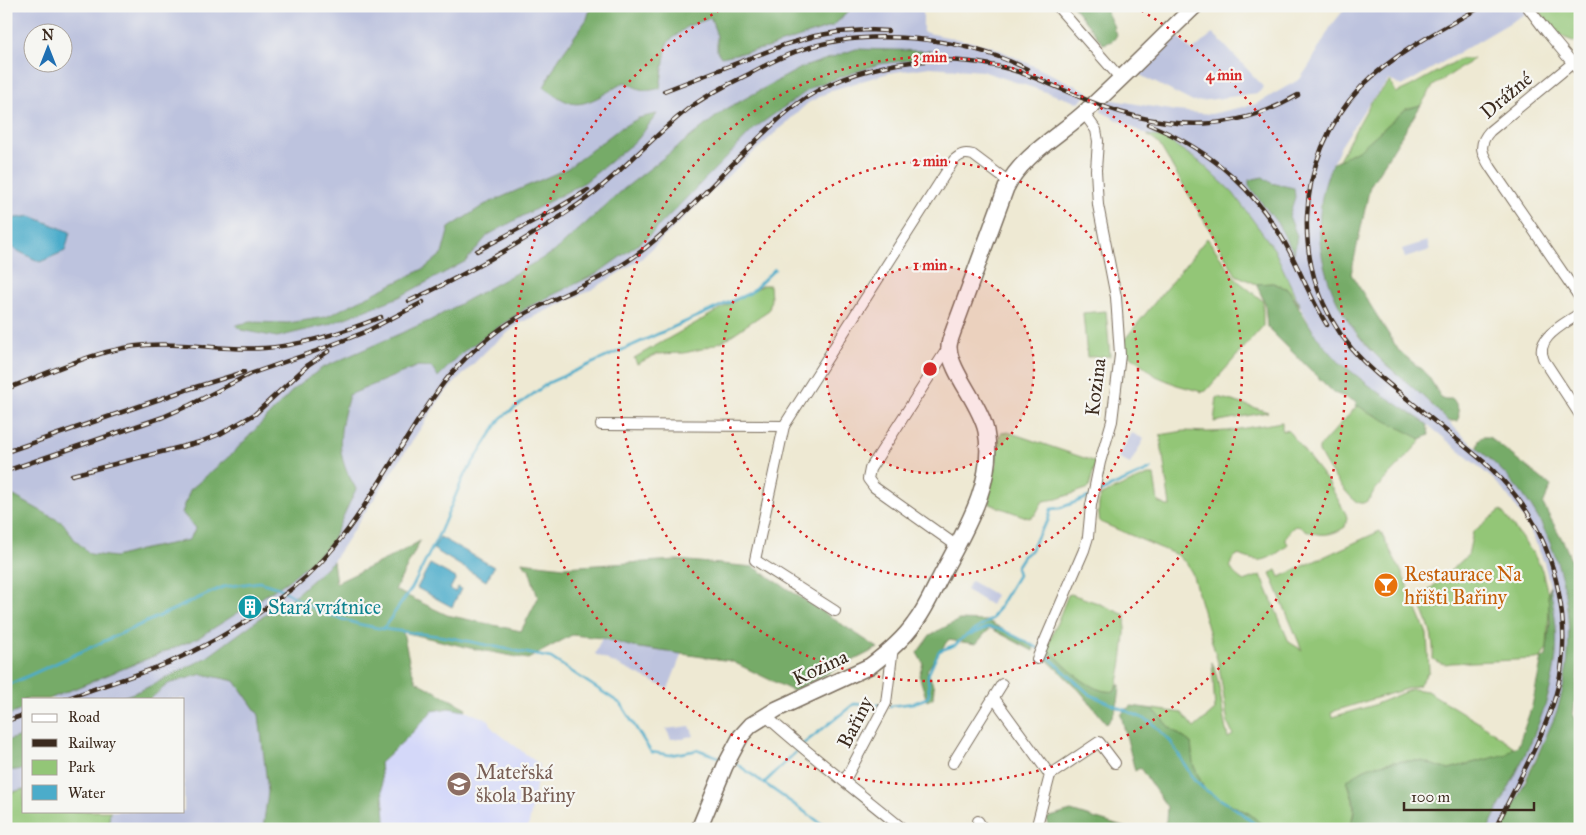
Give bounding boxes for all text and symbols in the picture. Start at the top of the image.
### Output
north arrow [22,22,72,72]
text: N [42,27,54,44]
text: 3 min [913,48,948,67]
text: 4 min [1206,66,1243,85]
street label: Drážné [1475,66,1537,124]
text: 2 min [912,152,949,170]
text: 1 min [913,256,948,274]
street label: Kozina [1080,356,1111,417]
centre of rings [921,360,939,378]
place label: Restaurace Na hřišti Bařiny [1404,562,1522,609]
bar icon: Restaurace Na hřišti Bařiny [1373,572,1399,598]
building icon: Stará vrátnice [237,594,263,620]
place label: Stará vrátnice [268,595,381,619]
street label: Kozina [789,644,852,690]
street label: Bařiny [832,692,878,752]
legend [22,698,185,812]
text: Road [68,708,100,726]
text: Railway [68,734,117,752]
text: Park [68,758,95,776]
place label: Mateřská škola Bařiny [476,760,576,807]
school or university icon: Mateřská škola Bařiny [446,771,472,797]
scale bar [1404,780,1534,812]
text: Water [68,784,105,802]
text: 100 m [1411,788,1451,806]

